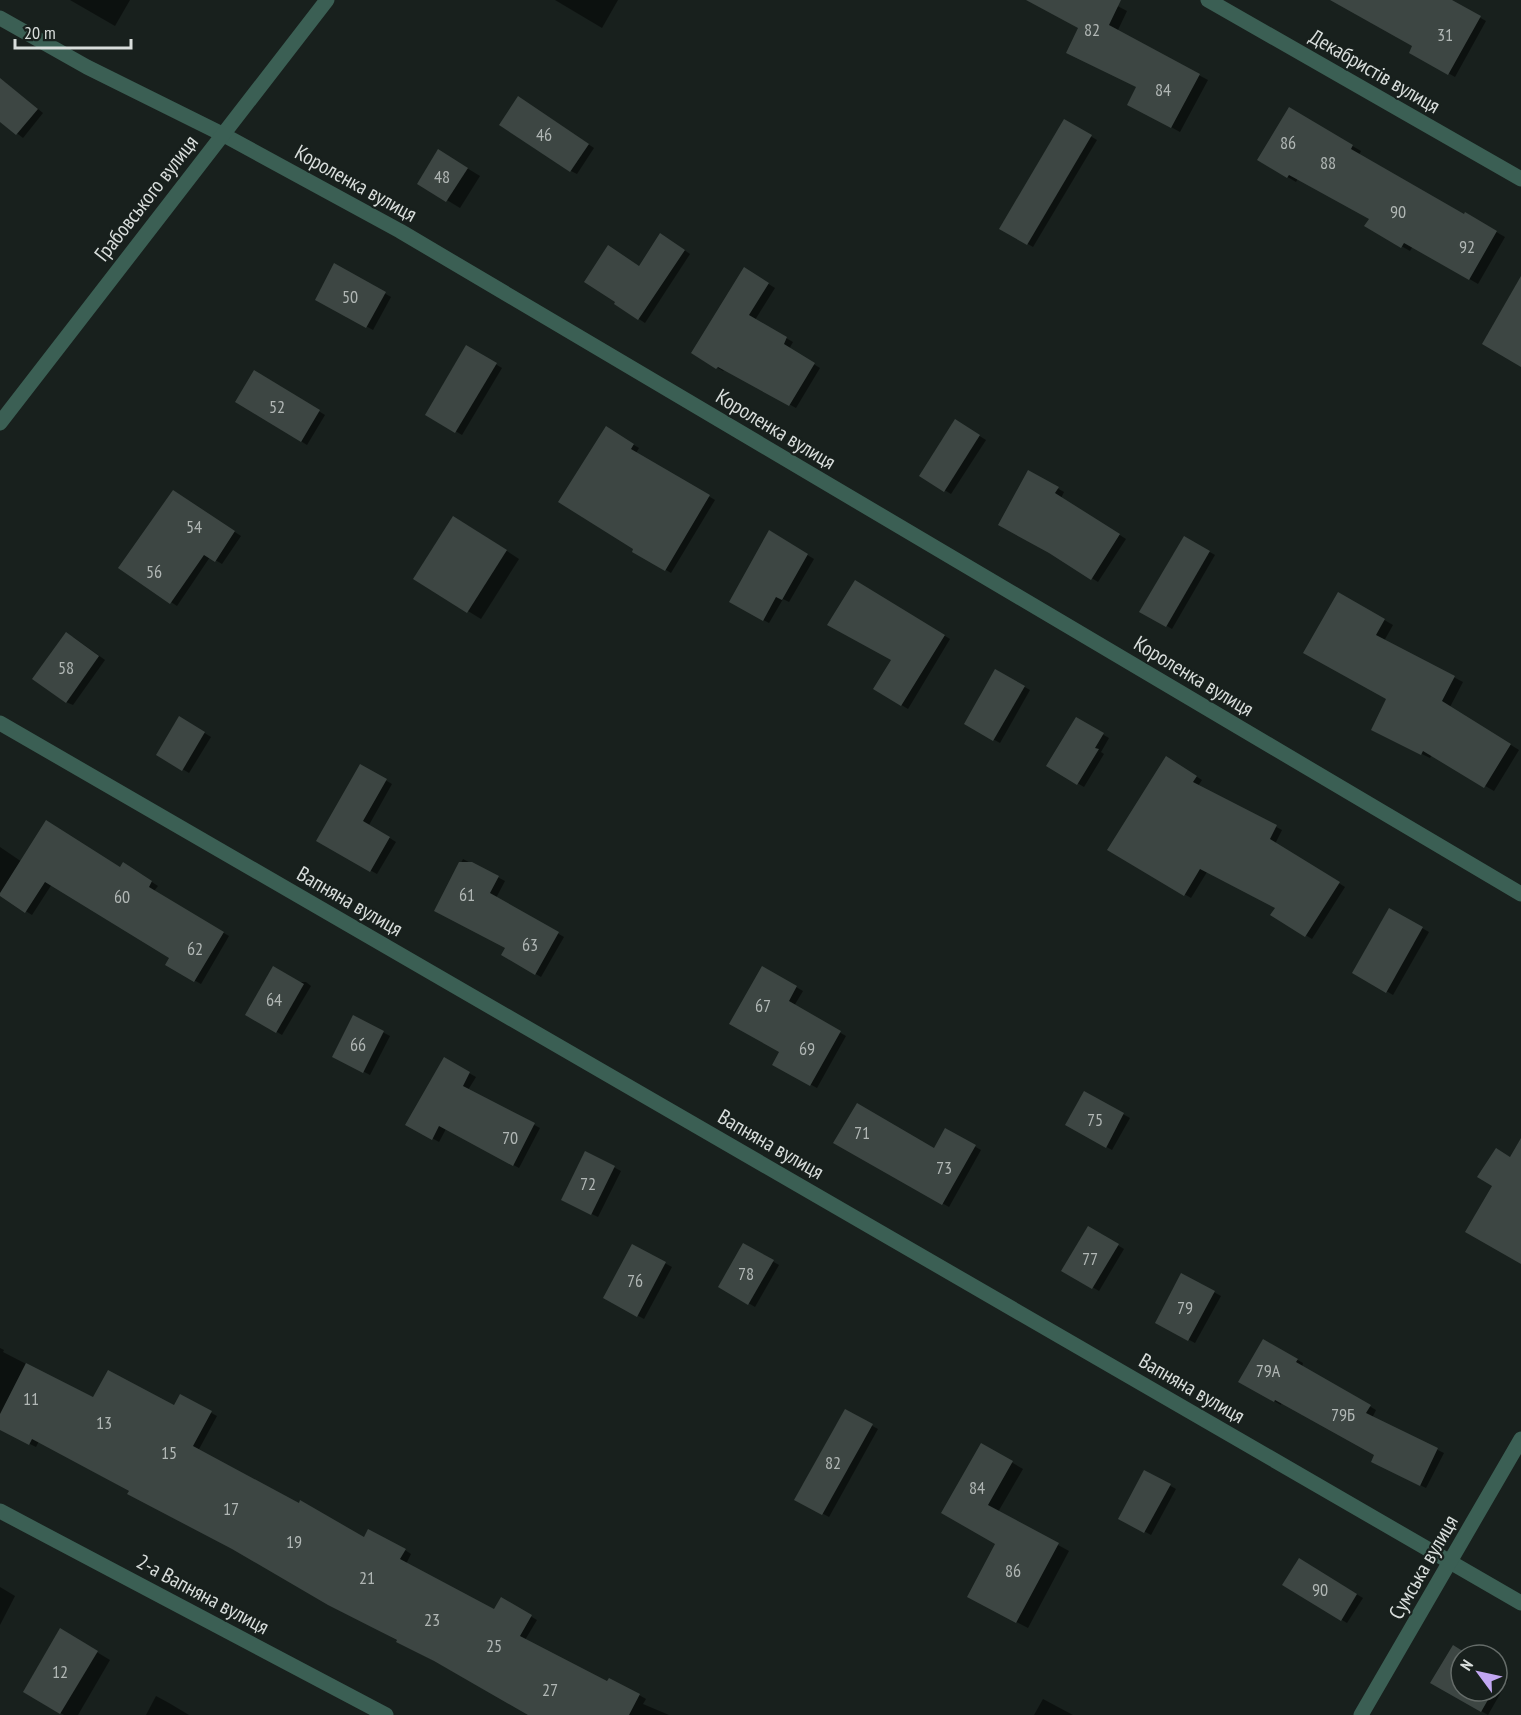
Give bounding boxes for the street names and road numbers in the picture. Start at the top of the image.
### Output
street label: Декабристів вулиця [1305,23,1445,119]
street label: Грабовського вулиця [88,129,204,267]
street label: Короленка вулиця [290,138,422,228]
street label: Короленка вулиця [711,383,841,475]
street label: Короленка вулиця [1129,630,1259,722]
street label: Вапняна вулиця [292,860,408,942]
street label: Вапняна вулиця [713,1103,829,1185]
street label: Вапняна вулиця [1134,1347,1250,1429]
street label: Сумська вулиця [1382,1510,1464,1624]
street label: 2-а Вапняна вулиця [132,1548,274,1640]

